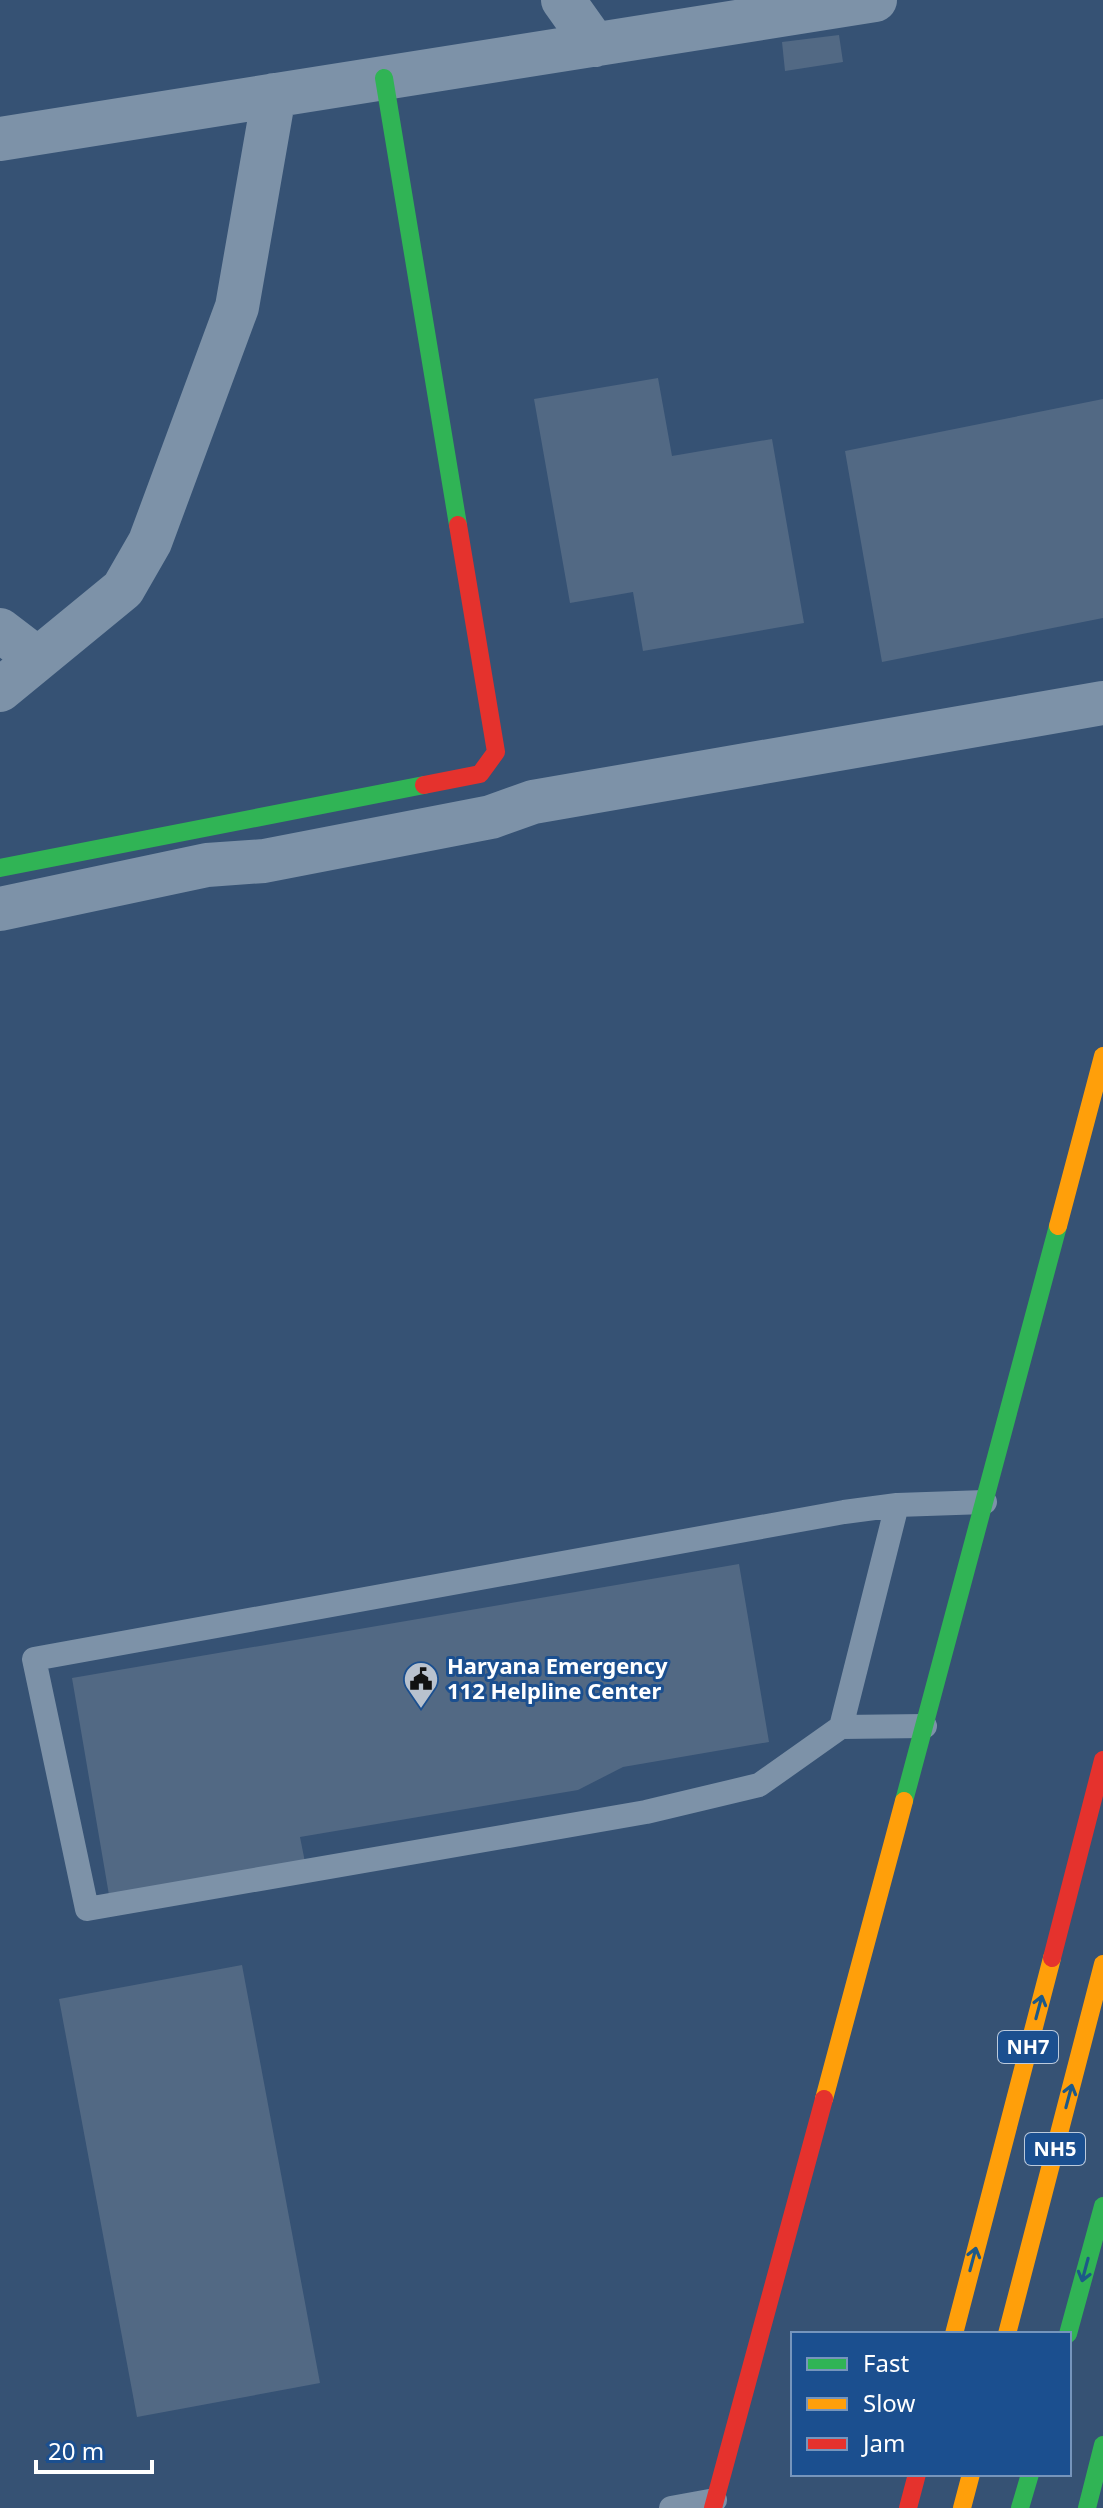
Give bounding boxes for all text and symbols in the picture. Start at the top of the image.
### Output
place label: Haryana Emergency 112 Helpline Center [447,1650,668,1705]
public building icon: Haryana Emergency 112 Helpline Center [402,1660,440,1710]
one-way arrow [1032,1994,1047,2020]
road number: NH7 [998,2031,1058,2063]
one-way arrow [1062,2083,1077,2109]
road number: NH5 [1025,2133,1085,2165]
one-way arrow [967,2246,982,2272]
one-way arrow [1077,2256,1092,2282]
legend [791,2332,1071,2476]
text: Fast [863,2346,909,2379]
text: Slow [863,2386,915,2419]
scale bar [36,2424,152,2474]
text: Jam [861,2426,905,2459]
text: 20 m [48,2434,104,2467]

